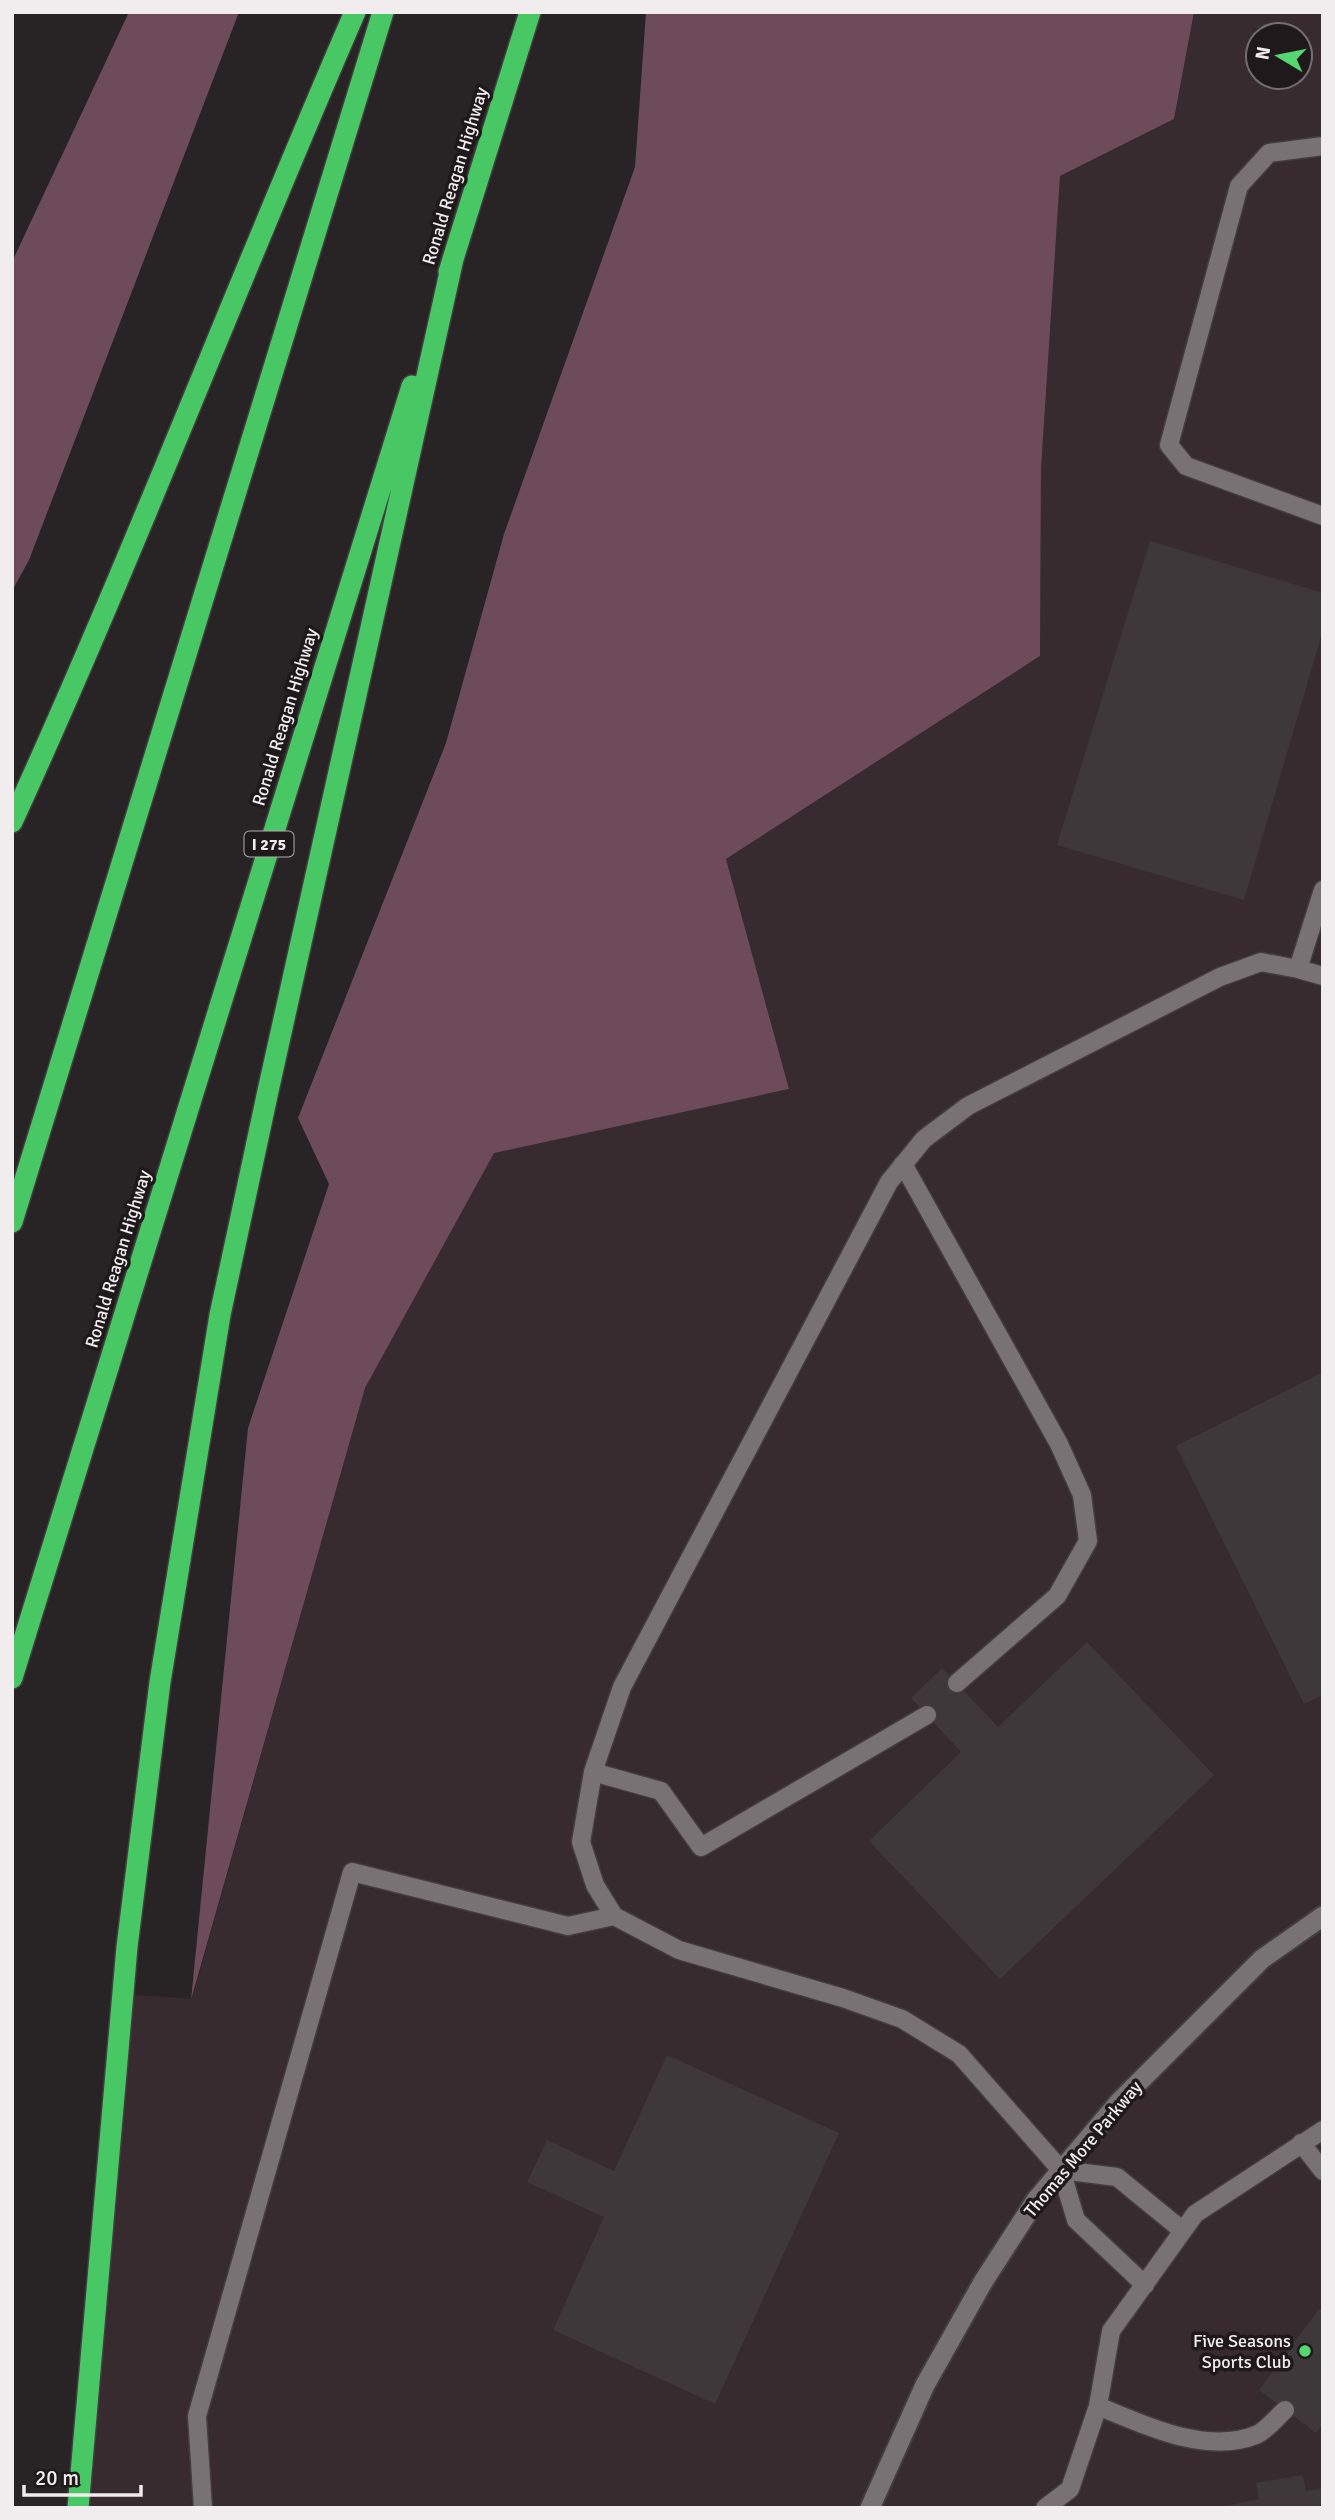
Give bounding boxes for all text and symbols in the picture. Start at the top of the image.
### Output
north arrow [1244,21,1314,91]
text: N [1250,45,1276,62]
street label: Ronald Reagan Highway [417,84,493,268]
street label: Ronald Reagan Highway [247,625,323,809]
road number: I 275 [244,832,294,856]
street label: Ronald Reagan Highway [80,1167,156,1351]
street label: Thomas More Parkway [1020,2076,1147,2222]
place label: Five Seasons Sports Club [1193,2330,1291,2373]
marker: Five Seasons Sports Club [1297,2343,1313,2359]
scale bar [24,2454,142,2498]
text: 20 m [35,2465,79,2491]

